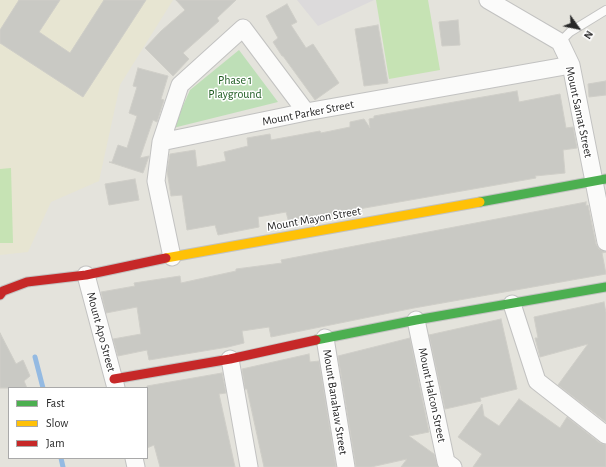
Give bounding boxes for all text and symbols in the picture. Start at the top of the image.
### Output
north arrow [558,8,598,48]
text: N [582,29,595,41]
street label: Mount Samat Street [562,65,596,159]
park label: Phase 1 Playground [208,73,262,101]
street label: Mount Parker Street [261,97,355,129]
street label: Mount Mayon Street [266,204,362,234]
street label: Mount Apo Street [83,291,119,373]
street label: Mount Halcon Street [415,346,449,444]
street label: Mount Banahaw Street [320,348,350,456]
legend [8,387,148,459]
text: Fast [46,397,65,409]
text: Slow [46,417,68,429]
text: Jam [46,437,65,449]

